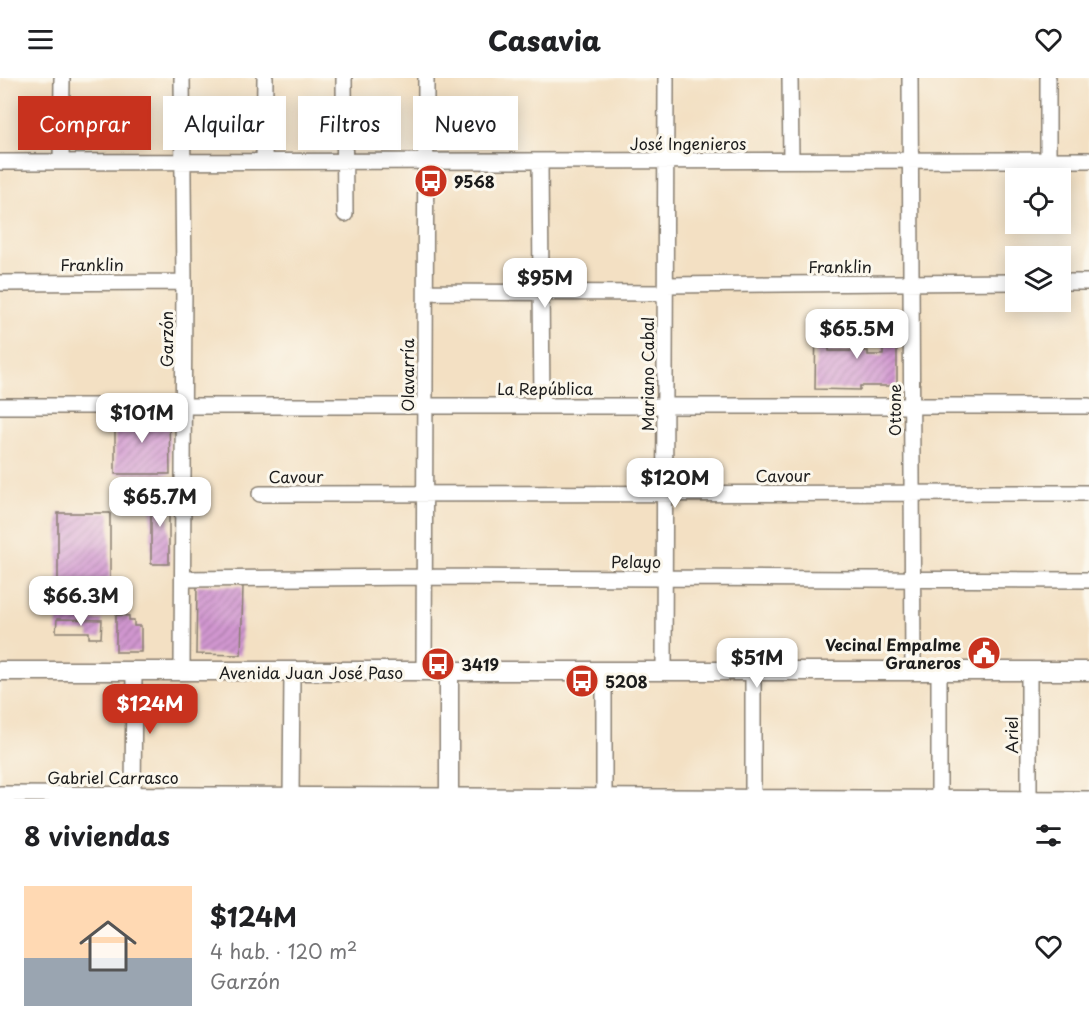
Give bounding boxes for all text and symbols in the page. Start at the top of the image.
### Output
text: Casavia [488,19,601,60]
icon: menu [24,23,57,56]
icon: heart [1032,23,1065,56]
chip: Comprar [18,96,151,150]
chip: Alquilar [163,96,286,150]
chip: Filtros [298,96,401,150]
chip: Nuevo [413,96,518,150]
street label: José Ingenieros [630,131,746,155]
bus stop icon: 9568 [413,163,449,199]
map controls [1005,168,1071,312]
button: locate [1005,168,1071,234]
place label: 9568 [454,169,495,193]
button: layers [1005,246,1071,312]
street label: Franklin [60,252,124,276]
street label: Franklin [808,254,872,278]
pin: $95M [509,258,581,309]
text: $95M [517,262,573,292]
pin: $65.5M [808,309,906,360]
street label: Garzón [154,311,178,367]
text: $65.5M [819,313,895,343]
street label: Mariano Cabal [635,317,659,431]
street label: Olavarría [395,338,419,412]
street label: La República [497,376,593,400]
street label: Ottone [882,384,906,436]
pin: $101M [100,393,184,444]
text: $101M [110,397,174,427]
pin: $120M [633,458,717,509]
text: $120M [641,462,709,492]
street label: Cavour [755,463,811,487]
street label: Cavour [268,464,324,488]
pin: $65.7M [111,477,209,528]
text: $65.7M [123,481,197,511]
street label: Pelayo [611,549,661,573]
pin: $66.3M [32,576,130,627]
text: $66.3M [43,580,119,610]
place label: Vecinal Empalme Graneros [825,632,961,674]
public building icon: Vecinal Empalme Graneros [966,635,1002,671]
pin: $51M [721,638,793,689]
text: $51M [731,642,783,672]
bus stop icon: 3419 [420,646,456,682]
place label: 3419 [461,652,499,676]
street label: Avenida Juan José Paso [219,660,403,684]
bus stop icon: 5208 [564,663,600,699]
place label: 5208 [605,669,648,693]
pin: $124M [108,684,192,735]
text: $124M [117,688,183,718]
street label: Ariel [999,716,1023,754]
street label: Gabriel Carrasco [47,765,179,789]
text: 8 viviendas [24,816,170,855]
icon: filters [1032,819,1065,852]
text: $124M [210,897,297,936]
icon: home [72,910,144,982]
icon: heart [1032,930,1065,963]
text: 4 hab. · 120 m² [210,936,357,966]
text: Garzón [210,966,280,996]

